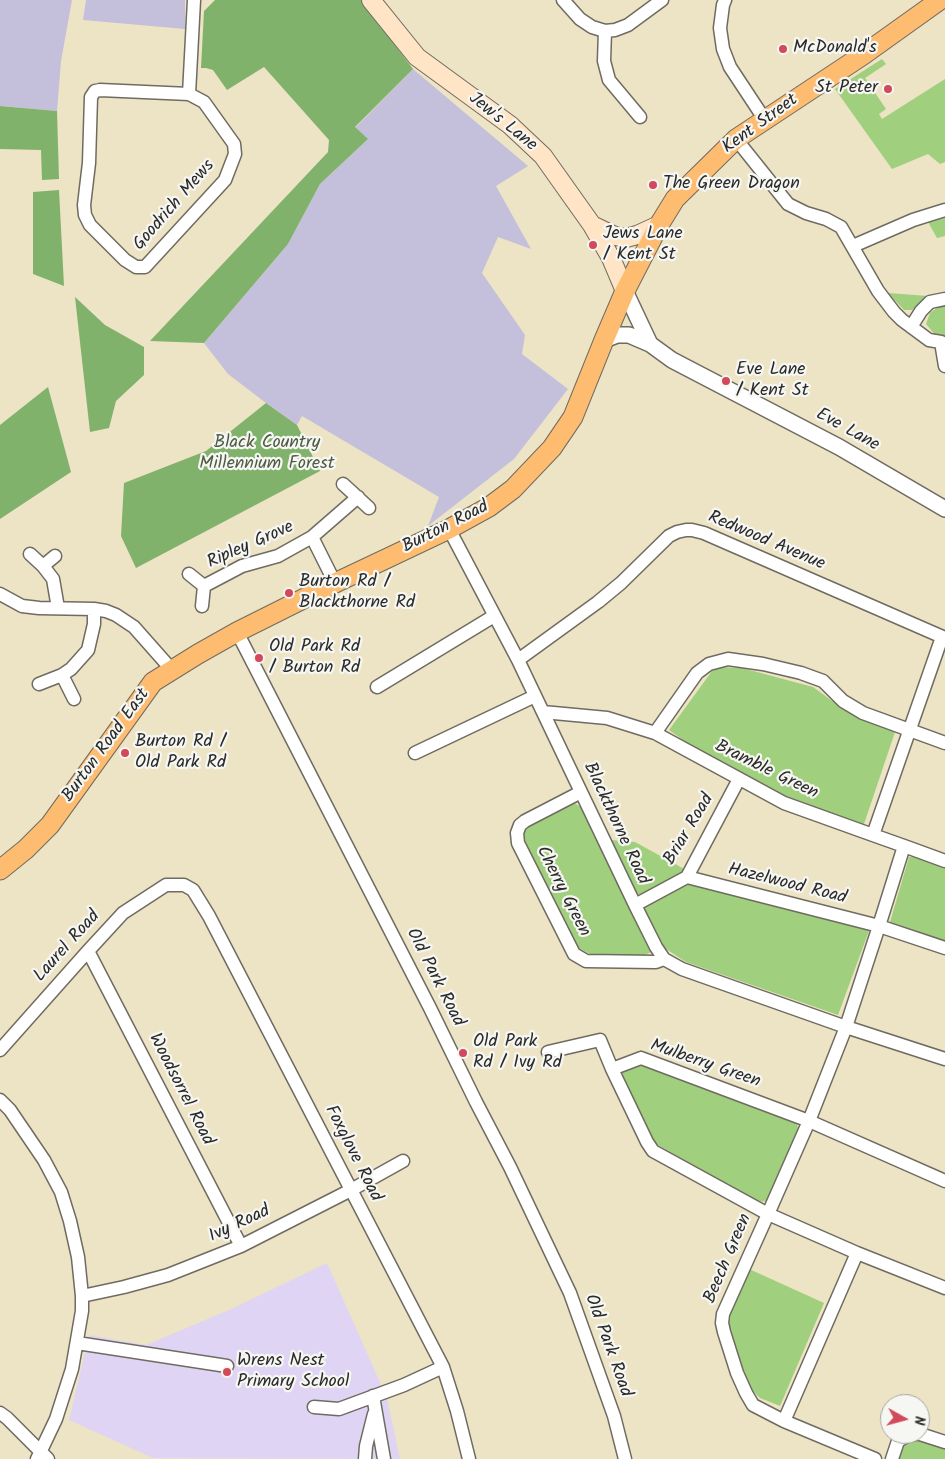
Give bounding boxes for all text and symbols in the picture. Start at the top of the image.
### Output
place label: McDonald's [793,38,877,60]
marker: McDonald's [777,43,789,55]
place label: St Peter [815,78,878,100]
marker: St Peter [882,83,894,95]
street label: Jew's Lane [463,89,541,157]
street label: Kent Street [719,90,803,160]
street label: Goodrich Mews [130,156,220,256]
place label: The Green Dragon [663,174,800,196]
marker: The Green Dragon [647,179,659,191]
place label: Jews Lane / Kent St [603,224,682,266]
marker: Jews Lane / Kent St [587,239,599,251]
place label: Eve Lane / Kent St [736,360,809,402]
marker: Eve Lane / Kent St [720,375,732,387]
street label: Eve Lane [811,405,883,457]
park label: Black Country Millennium Forest [199,433,335,476]
street label: Burton Road [399,497,493,559]
street label: Redwood Avenue [704,508,828,576]
street label: Ripley Grove [204,517,298,575]
place label: Burton Rd / Blackthorne Rd [299,572,415,614]
marker: Burton Rd / Blackthorne Rd [283,587,295,599]
place label: Old Park Rd / Burton Rd [269,637,360,680]
marker: Old Park Rd / Burton Rd [253,652,265,664]
street label: Burton Road East [59,685,155,807]
place label: Burton Rd / Old Park Rd [135,732,226,774]
street label: Bramble Green [711,737,821,805]
marker: Burton Rd / Old Park Rd [119,747,131,759]
street label: Blackthorne Road [577,759,653,889]
street label: Briar Road [660,790,720,870]
street label: Cherry Green [530,843,594,941]
street label: Hazelwood Road [725,860,849,910]
street label: Laurel Road [30,907,106,987]
street label: Old Park Road [400,925,468,1031]
street label: Woodsorrel Road [142,1030,218,1150]
place label: Old Park Rd / Ivy Rd [473,1032,562,1074]
street label: Mulberry Green [647,1036,763,1094]
marker: Old Park Rd / Ivy Rd [457,1047,469,1059]
street label: Foxglove Road [318,1102,386,1206]
street label: Ivy Road [206,1201,274,1249]
street label: Beech Green [700,1211,758,1307]
street label: Old Park Road [578,1292,636,1400]
place label: Wrens Nest Primary School [237,1351,349,1394]
marker: Wrens Nest Primary School [221,1366,233,1378]
north arrow [880,1394,930,1444]
text: N [907,1415,930,1426]

